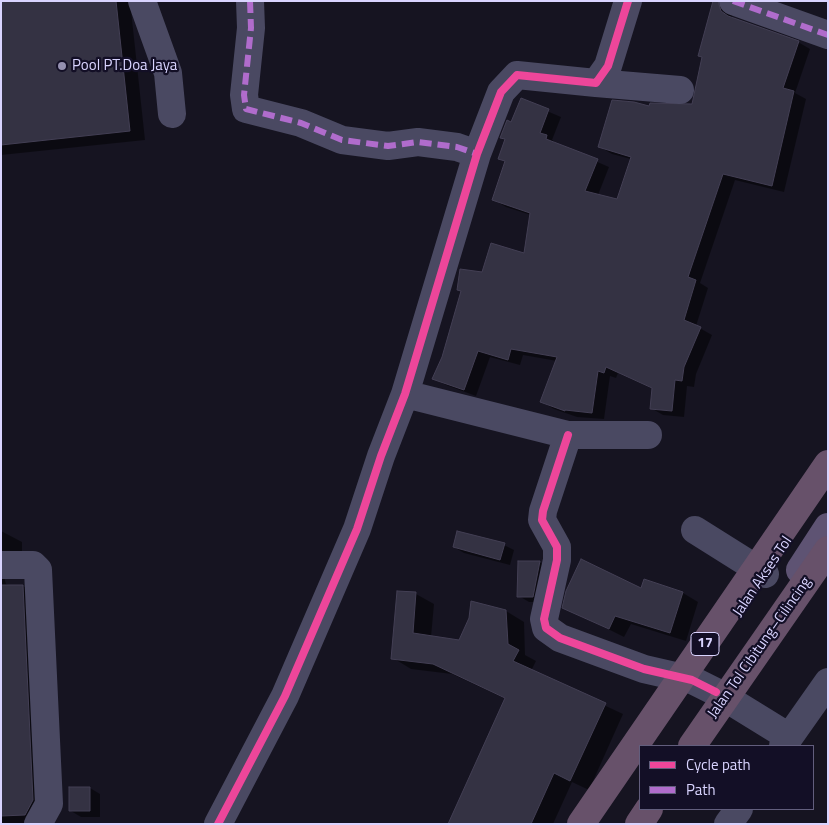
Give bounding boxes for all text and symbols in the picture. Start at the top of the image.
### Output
place label: Pool PT.Doa Jaya [72,57,177,75]
marker: Pool PT.Doa Jaya [56,60,68,72]
street label: Jalan Akses Tol [730,533,796,621]
street label: Jalan Tol Cibitung–Cilincing [704,574,816,722]
road number: 17 [691,633,719,656]
legend [639,745,814,810]
text: Cycle path [686,753,751,776]
text: Path [686,778,716,801]

